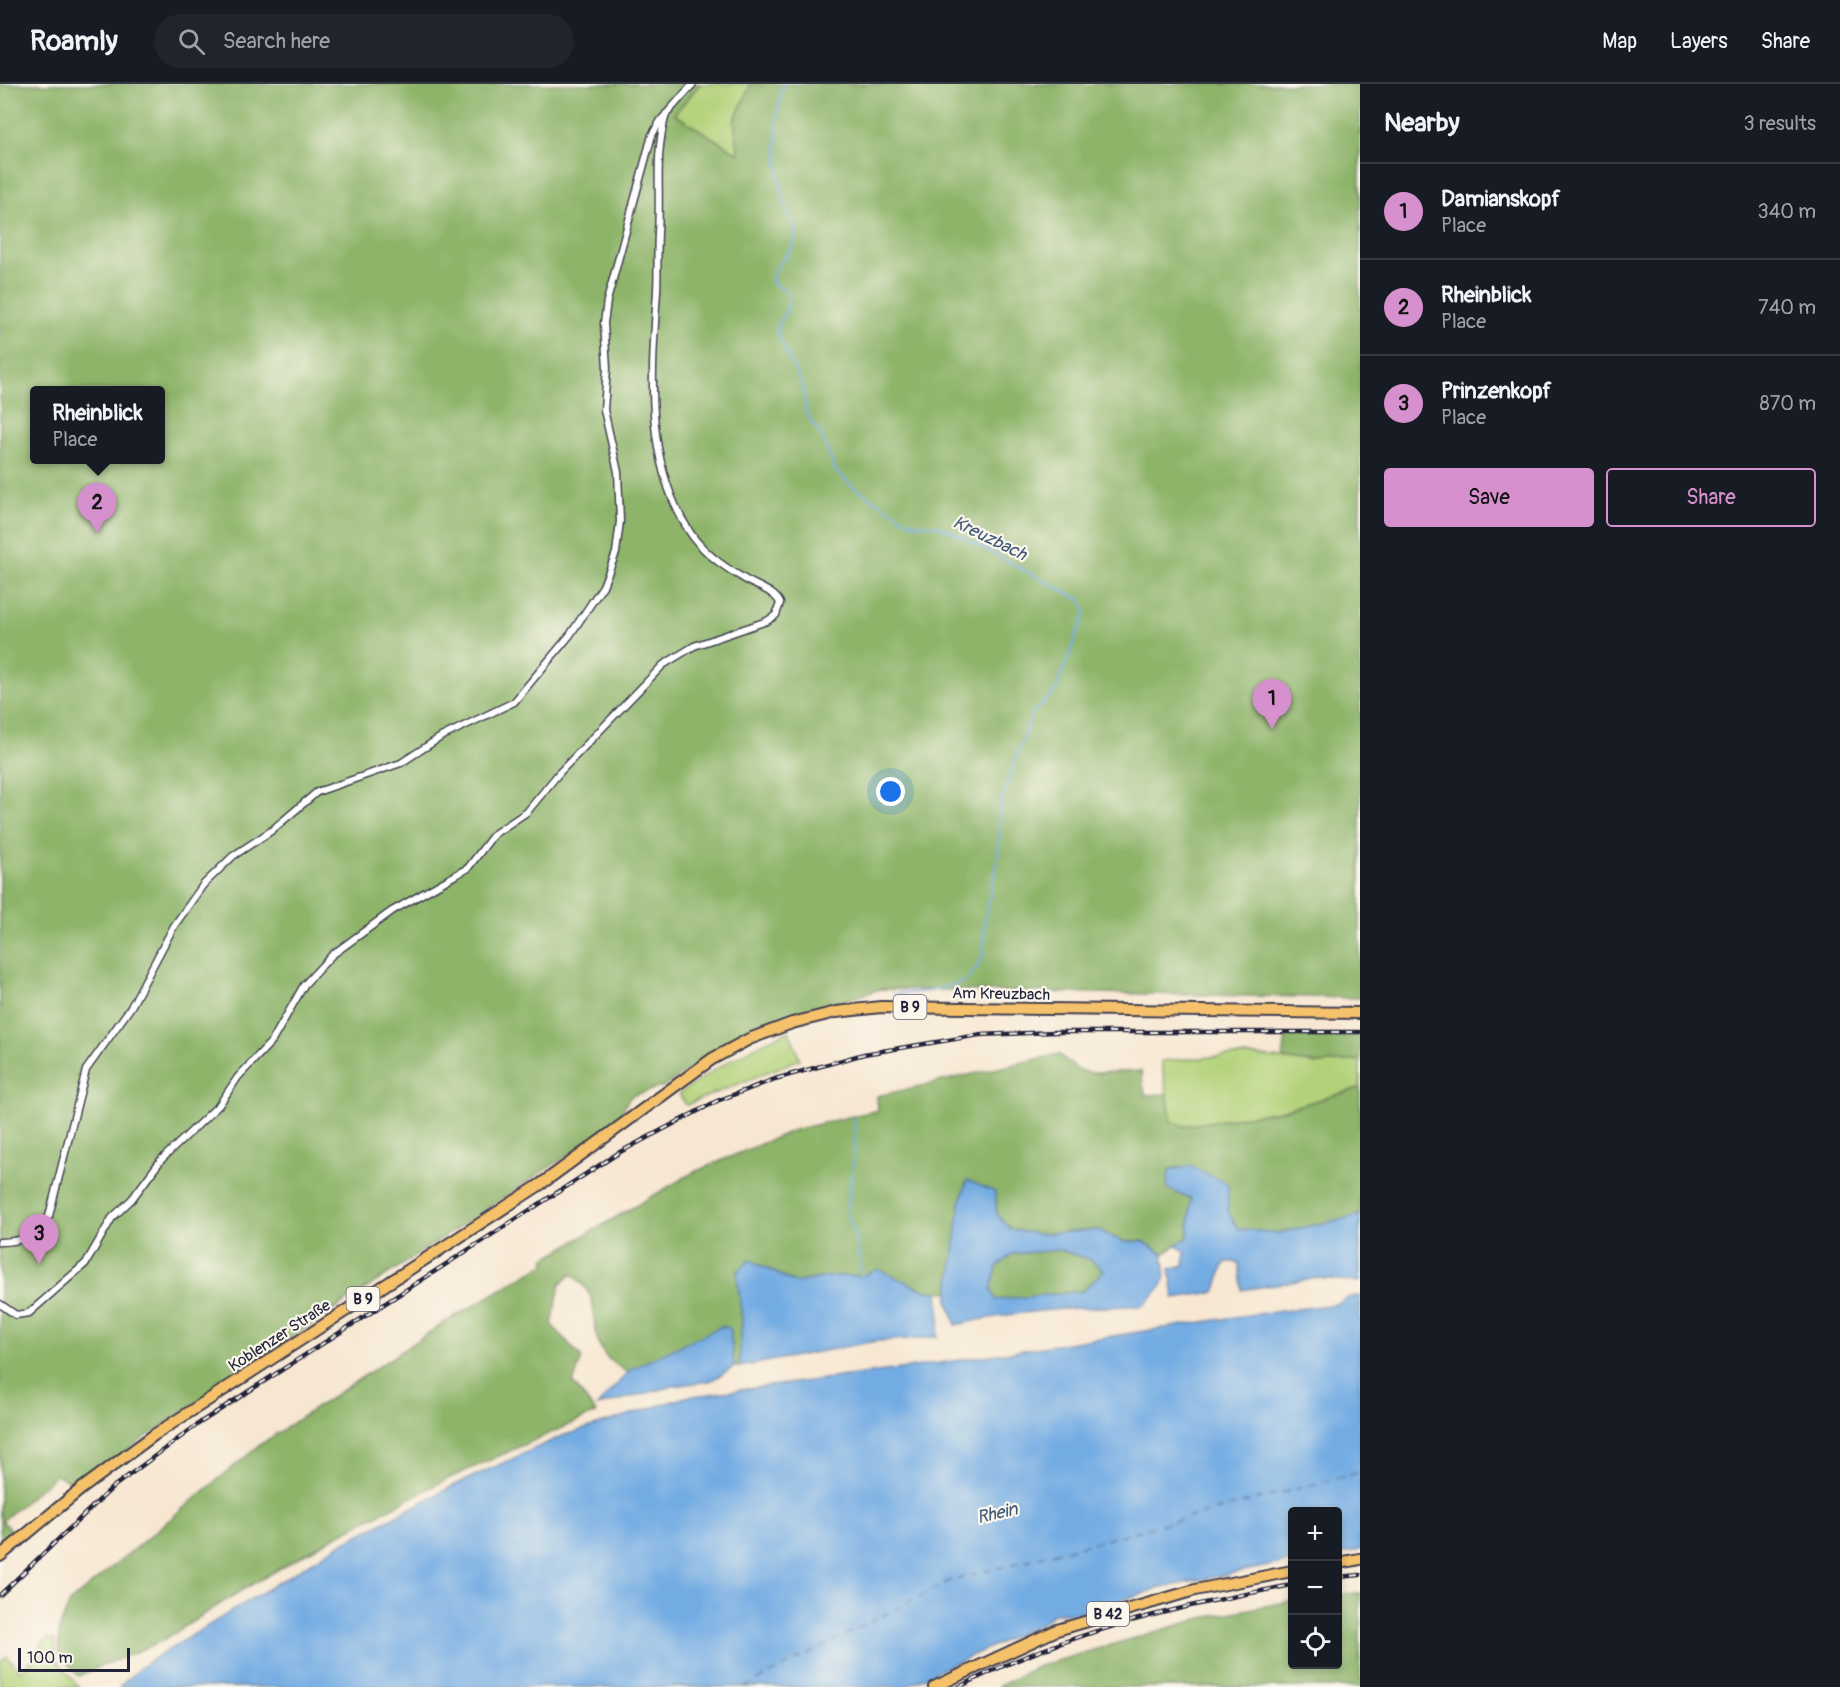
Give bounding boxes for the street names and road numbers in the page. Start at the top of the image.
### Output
street label: Am Kreuzbach [952,983,1050,1005]
road number: B 9 [894,995,926,1019]
road number: B 9 [346,1287,380,1311]
street label: Koblenzer Straße [225,1295,334,1376]
road number: B 42 [1087,1602,1129,1626]

